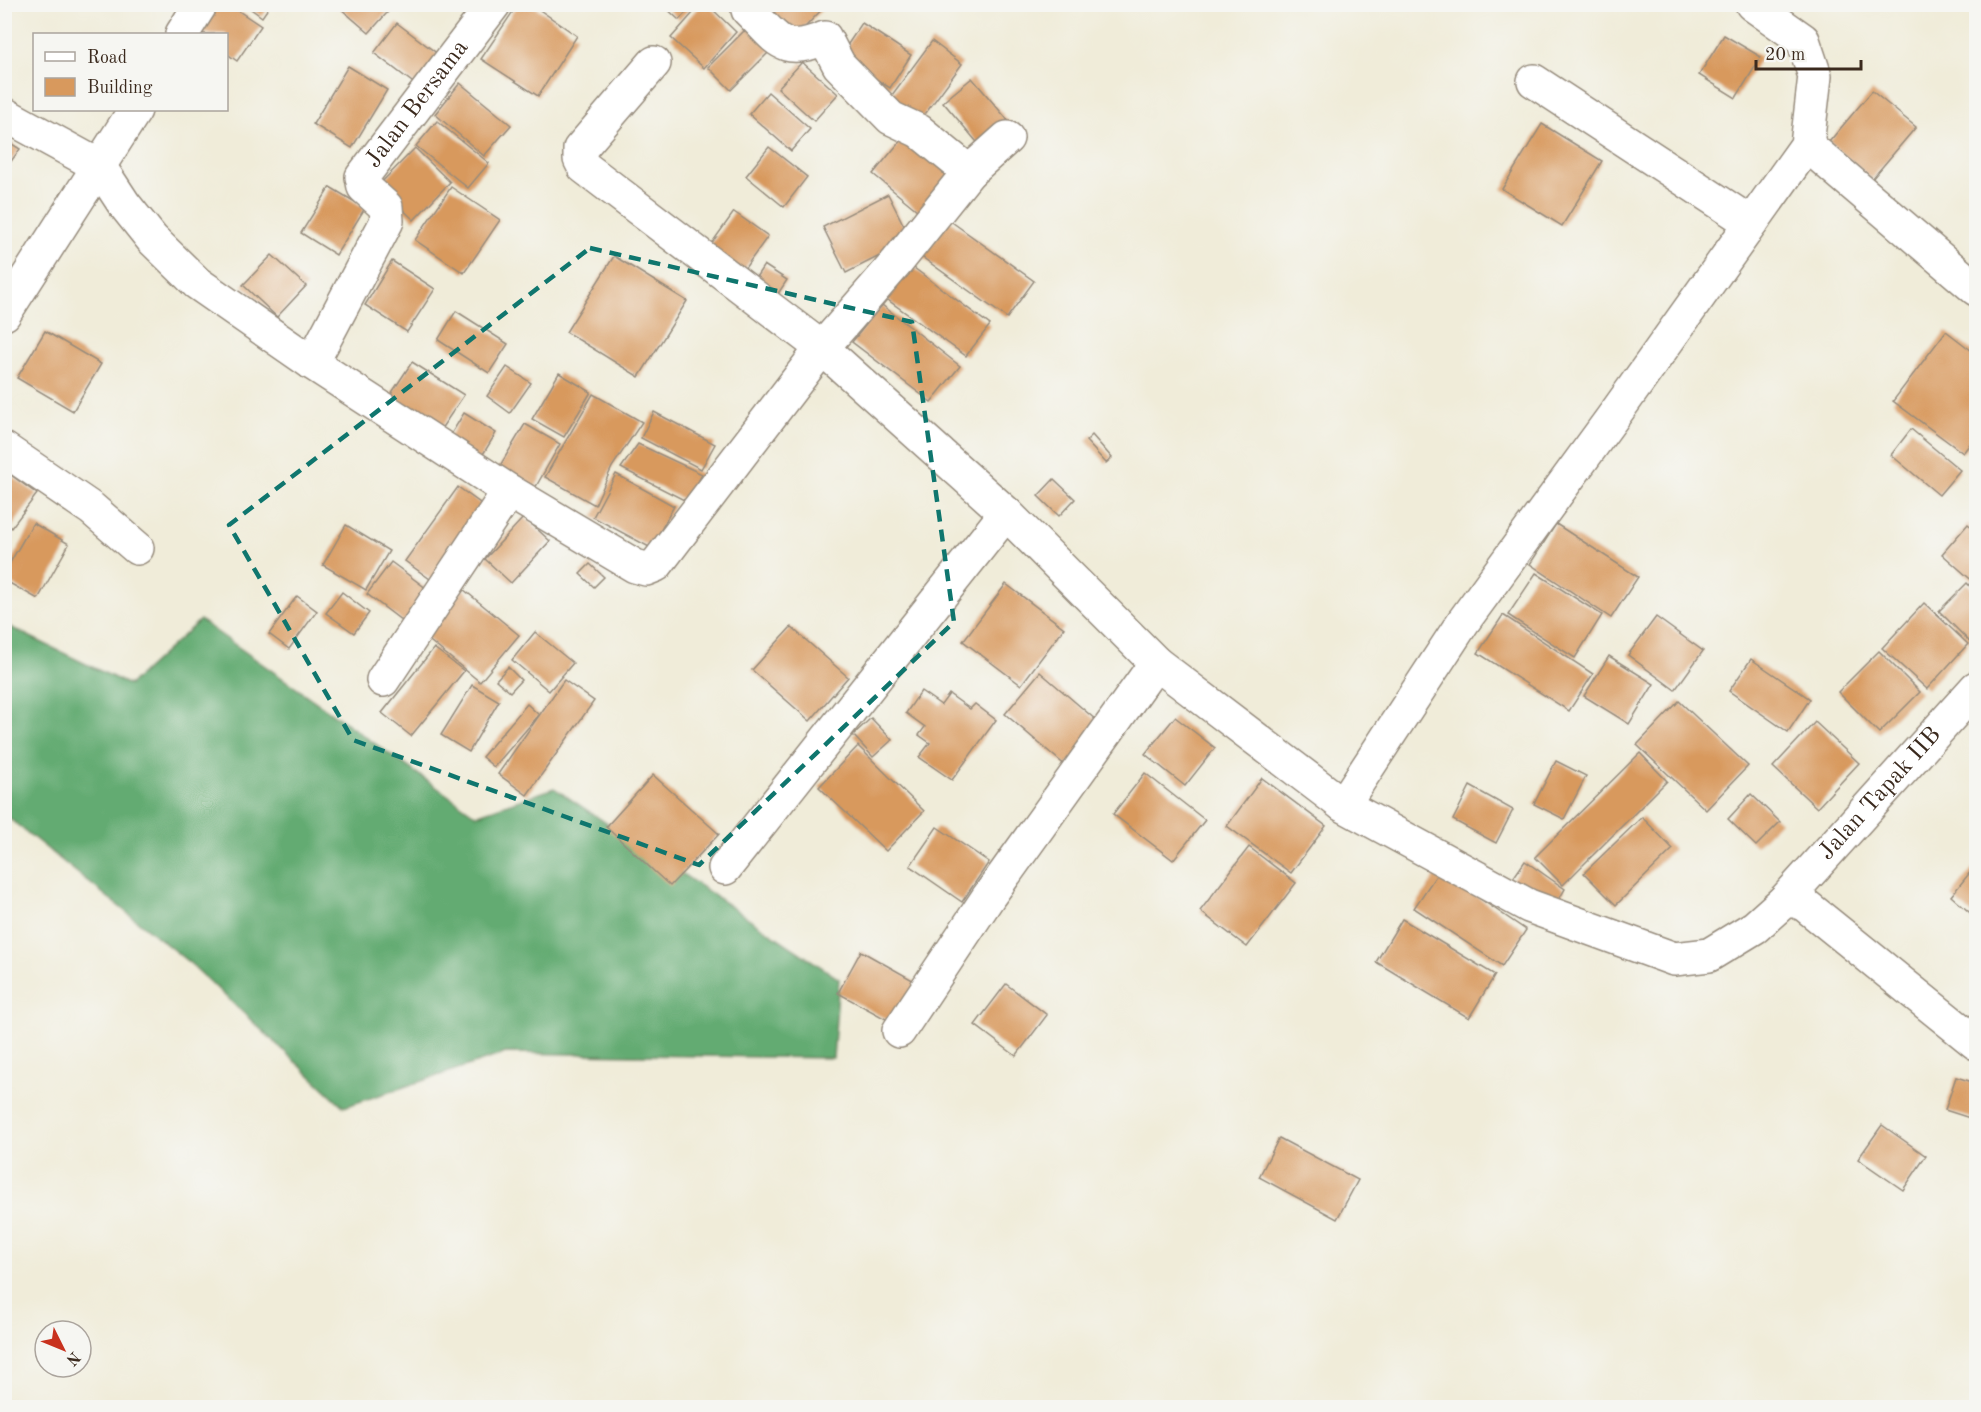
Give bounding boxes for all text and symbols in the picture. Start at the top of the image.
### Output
legend [33,33,228,111]
scale bar [1756,33,1861,71]
street label: Jalan Bersama [361,36,474,173]
text: 20 m [1765,46,1805,64]
text: Road [87,49,127,67]
text: Building [87,79,153,97]
street label: Jalan Tapak IIB [1815,723,1946,865]
north arrow [33,1319,93,1379]
text: N [62,1348,83,1368]

